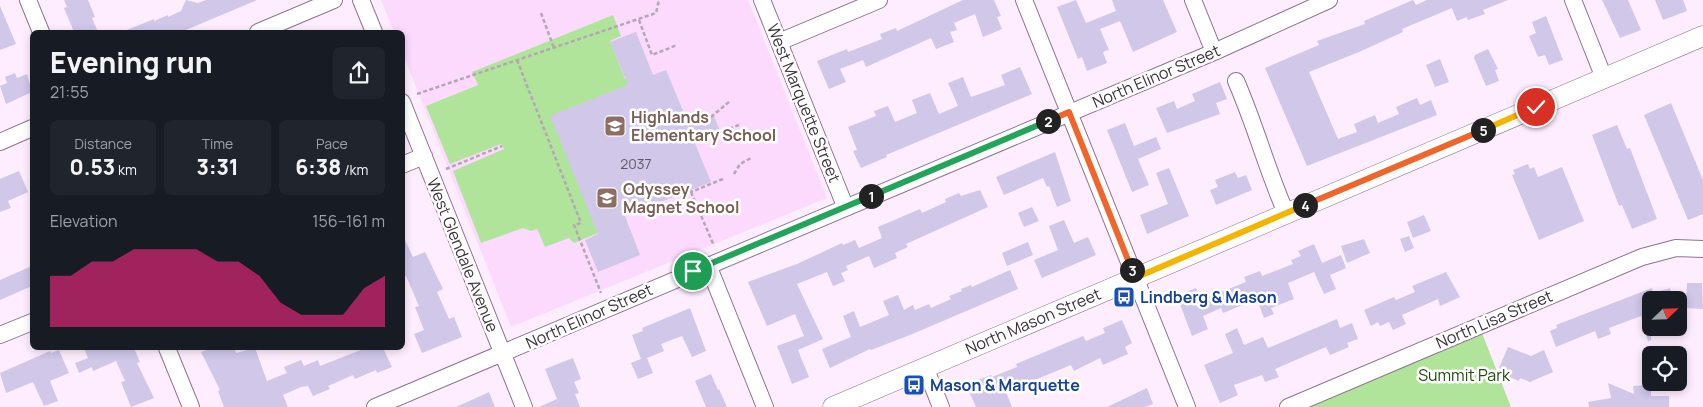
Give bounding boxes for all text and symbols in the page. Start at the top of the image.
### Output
street label: West Marquette Street [762,20,846,186]
street label: North Elinor Street [1089,39,1223,113]
text: Evening run [50,43,213,81]
button: share [333,47,385,99]
text: 21:55 [50,81,89,103]
pin [1515,86,1557,128]
icon: check [1522,93,1550,121]
place label: Highlands Elementary School [631,106,776,146]
pin: 2 [1036,108,1060,134]
text: 2 [1044,112,1053,131]
school or university icon: Highlands Elementary School [603,114,627,138]
pin: 5 [1470,118,1496,142]
text: 5 [1479,121,1488,140]
text: Distance [74,134,132,153]
text: Time [202,134,233,153]
text: Pace [316,134,348,153]
text: 0.53 [70,153,115,181]
text: 3:31 [197,153,238,181]
text: 6:38 [295,153,341,181]
house number: 2037 [620,154,652,173]
text: km [115,160,137,179]
text: /km [341,160,368,179]
street label: West Glendale Avenue [422,175,504,335]
place label: Odyssey Magnet School [623,178,739,218]
pin: 1 [858,184,884,208]
school or university icon: Odyssey Magnet School [595,186,619,210]
text: 1 [868,187,875,206]
pin: 4 [1292,192,1318,218]
text: 4 [1301,196,1310,215]
text: Elevation [50,210,118,232]
text: 156–161 m [312,210,385,232]
pin [672,250,714,292]
icon: arrive [679,257,707,285]
pin: 3 [1120,258,1144,282]
text: 3 [1128,261,1137,280]
street label: North Elinor Street [522,278,656,354]
street label: North Mason Street [962,283,1104,359]
bus stop icon: Lindberg & Mason [1112,285,1136,309]
street label: North Lisa Street [1432,285,1556,353]
place label: Lindberg & Mason [1140,286,1277,308]
north arrow [1642,291,1688,336]
map controls [1642,291,1687,391]
button: locate [1642,346,1687,391]
park label: Summit Park [1418,364,1511,386]
bus stop icon: Mason & Marquette [902,373,926,397]
place label: Mason & Marquette [930,374,1080,396]

